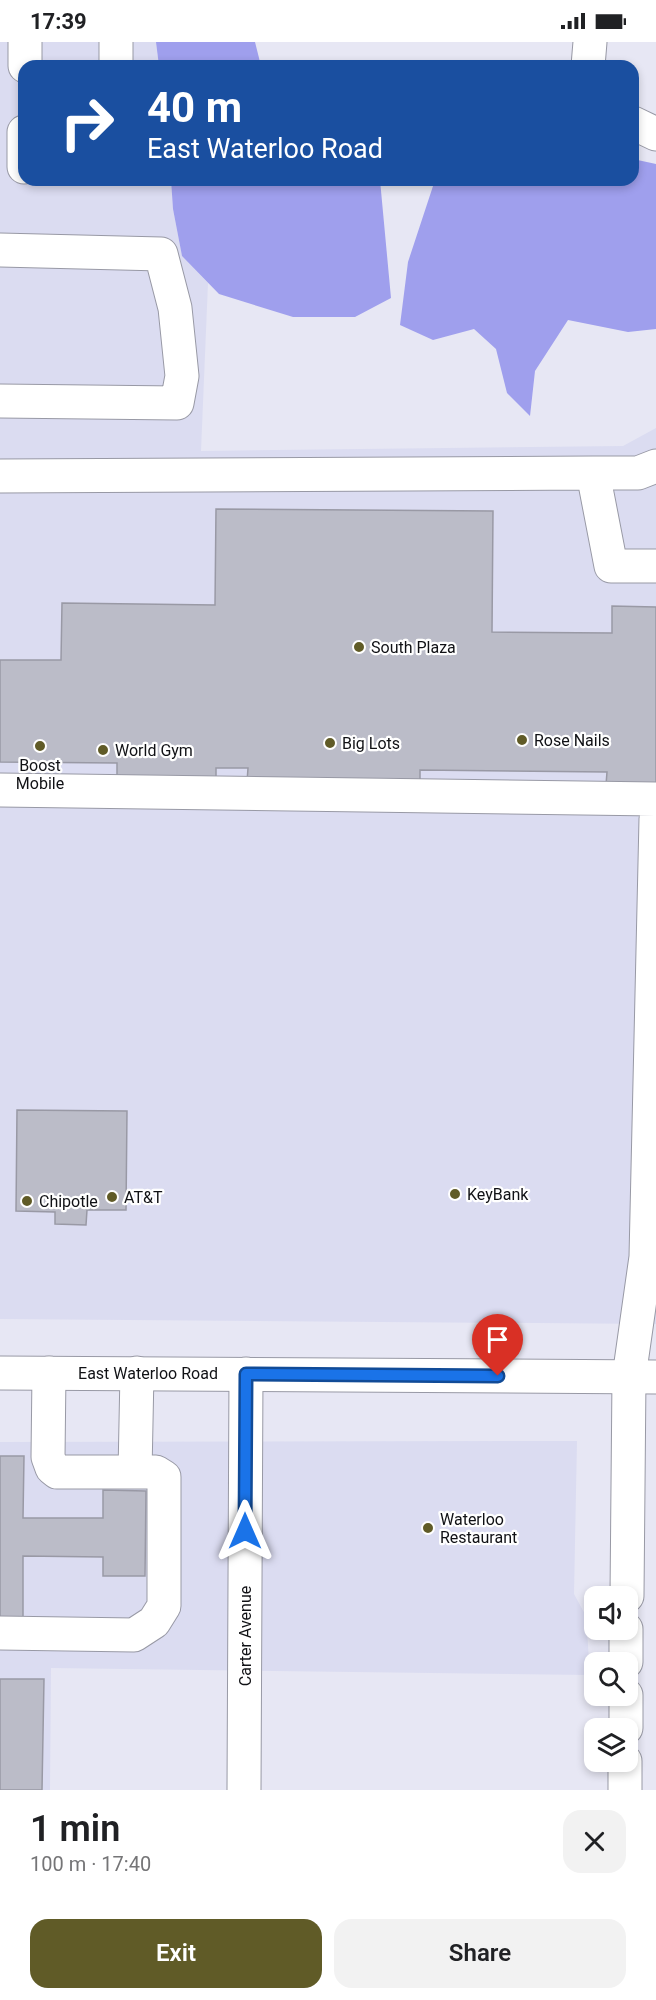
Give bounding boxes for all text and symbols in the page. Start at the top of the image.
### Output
text: 17:39 [30,9,87,34]
text: 40 m [147,83,242,132]
icon: right [48,84,126,162]
text: East Waterloo Road [147,133,383,165]
place label: South Plaza [371,638,456,657]
marker: South Plaza [352,640,366,654]
place label: Rose Nails [534,731,610,750]
marker: Rose Nails [515,733,529,747]
place label: Big Lots [342,734,400,753]
marker: Big Lots [323,736,337,750]
marker: Boost Mobile [33,739,47,753]
place label: World Gym [115,741,193,760]
marker: World Gym [96,743,110,757]
place label: Boost Mobile [16,756,64,793]
place label: KeyBank [467,1185,529,1204]
marker: KeyBank [448,1187,462,1201]
place label: AT&T [124,1188,163,1207]
marker: AT&T [105,1190,119,1204]
place label: Chipotle [39,1192,98,1211]
marker: Chipotle [20,1194,34,1208]
pin [472,1314,523,1376]
icon: arrive [481,1323,514,1356]
street label: East Waterloo Road [78,1364,218,1383]
position arrow [213,1499,277,1563]
place label: Waterloo Restaurant [440,1510,517,1547]
marker: Waterloo Restaurant [421,1521,435,1535]
street label: Carter Avenue [236,1586,255,1686]
map controls [584,1586,638,1772]
button: sound [584,1586,638,1640]
button: search [584,1652,638,1706]
button: layers [584,1718,638,1772]
text: 1 min [30,1808,120,1850]
button: close [563,1810,626,1873]
text: 100 m · 17:40 [30,1852,151,1876]
button: Exit [30,1919,322,1988]
button: Share [334,1919,626,1988]

